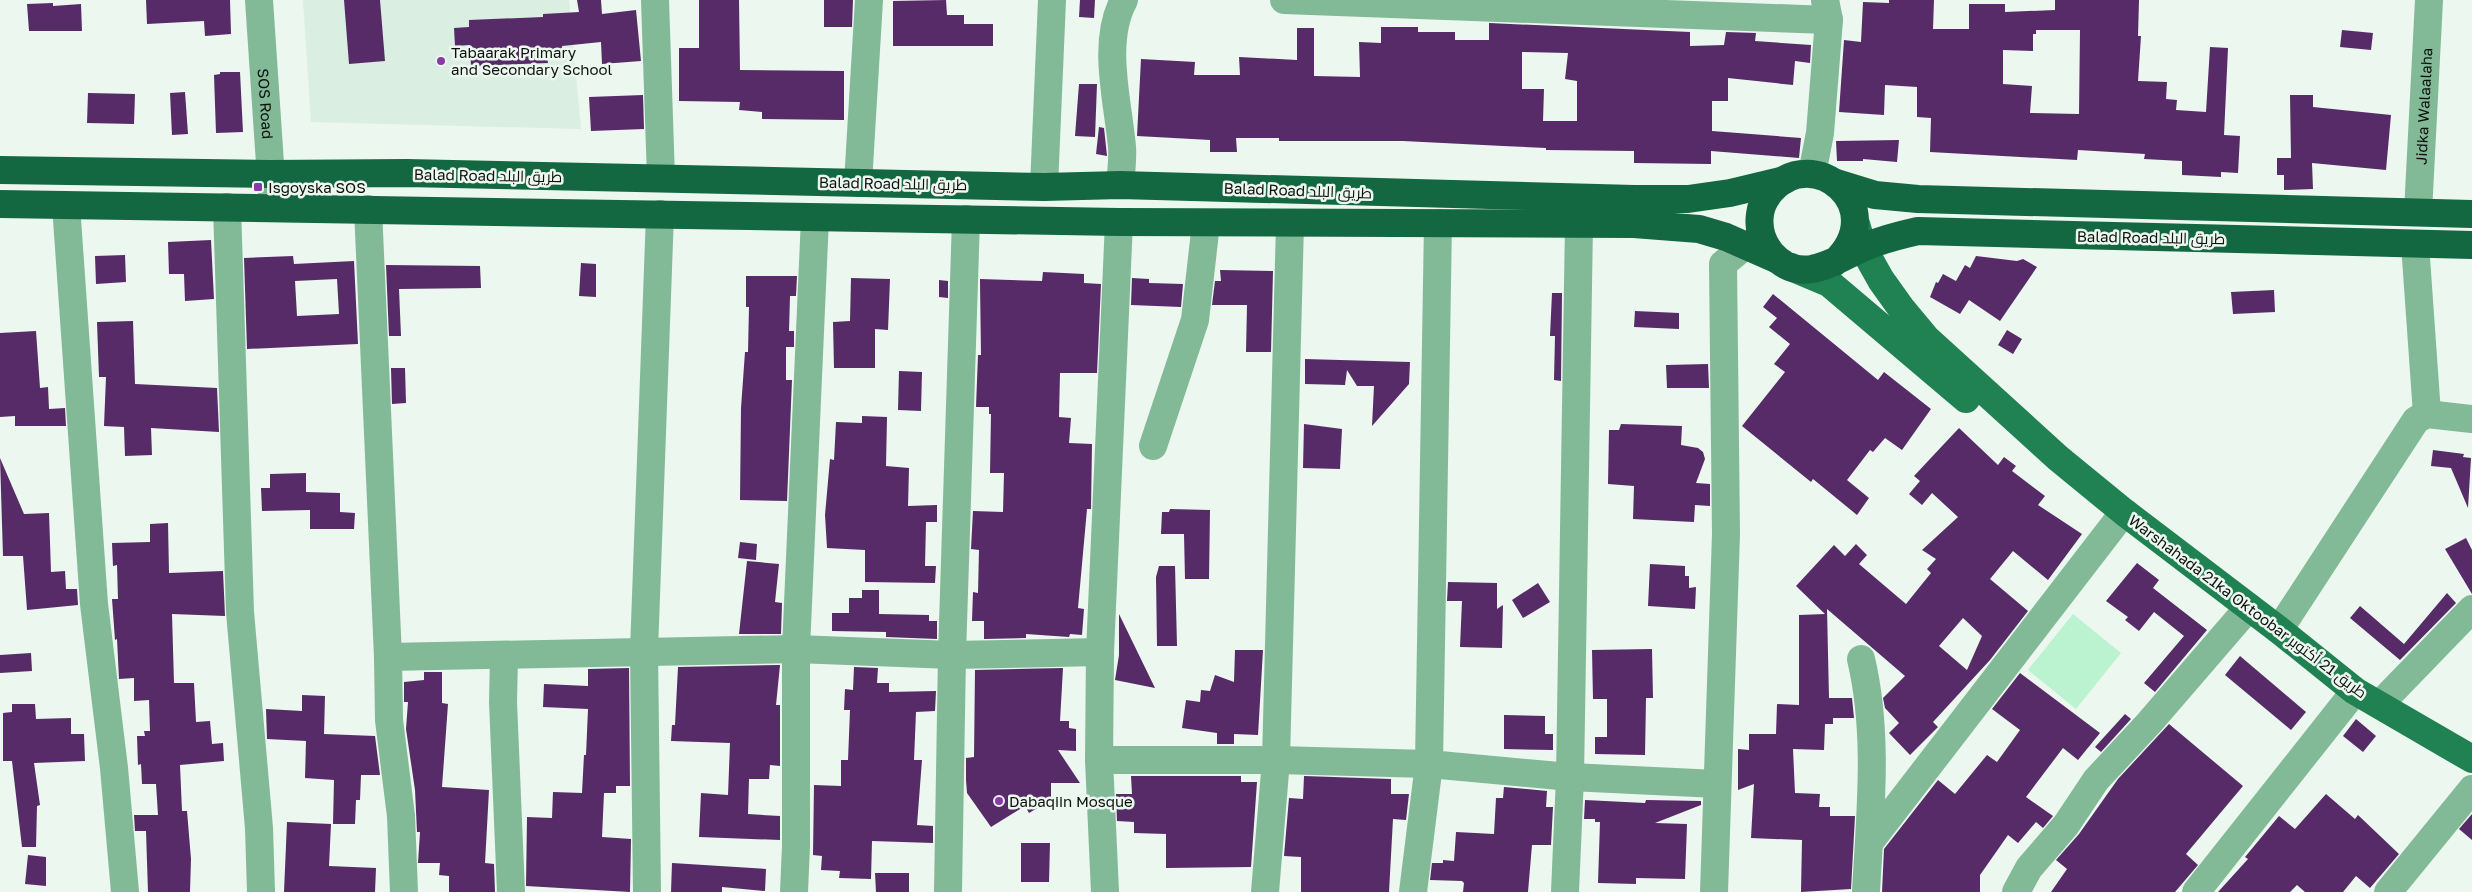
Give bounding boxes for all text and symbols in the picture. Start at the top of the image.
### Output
place label: Tabaarak Primary and Secondary School [451,43,613,78]
street label: Jidka Walaalaha [2411,47,2436,165]
marker: Tabaarak Primary and Secondary School [435,55,447,67]
street label: SOS Road [255,68,277,140]
street label: Balad Road طريق البلد [414,165,562,187]
street label: Balad Road طريق البلد [819,173,967,195]
place label: Isgoyska SOS [268,178,366,196]
street label: Balad Road طريق البلد [1223,178,1373,204]
marker: Isgoyska SOS [252,181,264,193]
street label: Balad Road طريق البلد [2077,227,2225,249]
street label: Warshahada 21ka Oktoobar طريق 21 أكتوبر [2124,511,2371,703]
place label: Dabaqiin Mosque [1009,792,1133,810]
marker: Dabaqiin Mosque [993,795,1005,807]

